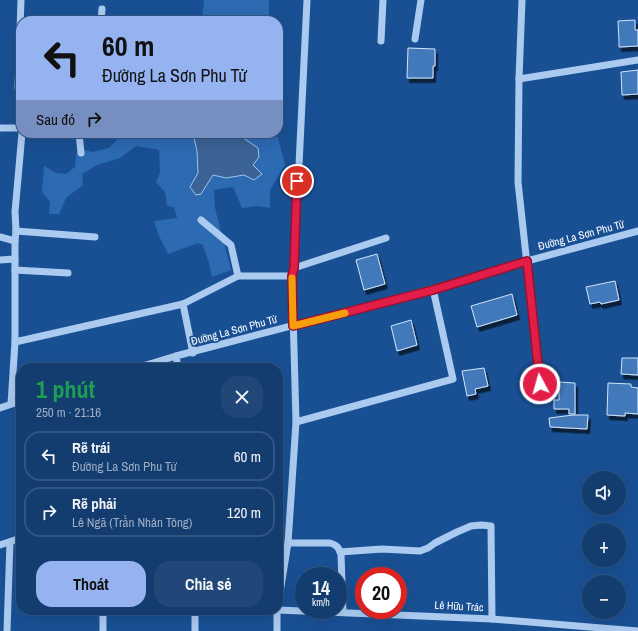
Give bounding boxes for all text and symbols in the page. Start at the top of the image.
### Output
text: 60 m [102,27,154,65]
icon: left [36,32,88,84]
text: Đường La Sơn Phu Tử [102,63,247,88]
icon: right [83,108,105,130]
text: Sau đó [36,109,75,130]
pin [280,164,314,198]
icon: arrive [286,170,308,192]
street label: Đường La Sơn Phu Tử [537,217,626,253]
street label: Đường La Sơn Phu Tử [190,312,279,348]
position arrow [519,363,561,405]
text: 1 phút [36,373,95,405]
button: close [221,376,263,418]
text: 250 m · 21:16 [36,404,101,421]
text: Rẽ trái [72,437,110,458]
icon: left [38,445,60,467]
text: 60 m [234,446,261,467]
text: Đường La Sơn Phu Tử [72,458,176,475]
map controls [582,471,626,619]
button: sound [582,471,626,515]
text: Rẽ phải [72,493,116,514]
icon: right [38,501,60,523]
text: 120 m [227,502,261,523]
text: Lê Ngã (Trần Nhân Tông) [72,514,192,531]
button: + [582,523,626,567]
button: Thoát [36,561,146,607]
button: Chia sẻ [154,561,263,607]
speed limit sign: 20 [355,567,407,619]
text: 14 [312,574,330,601]
button: − [582,575,626,619]
text: km/h [312,596,330,609]
street label: Lê Hữu Trác [434,598,484,614]

